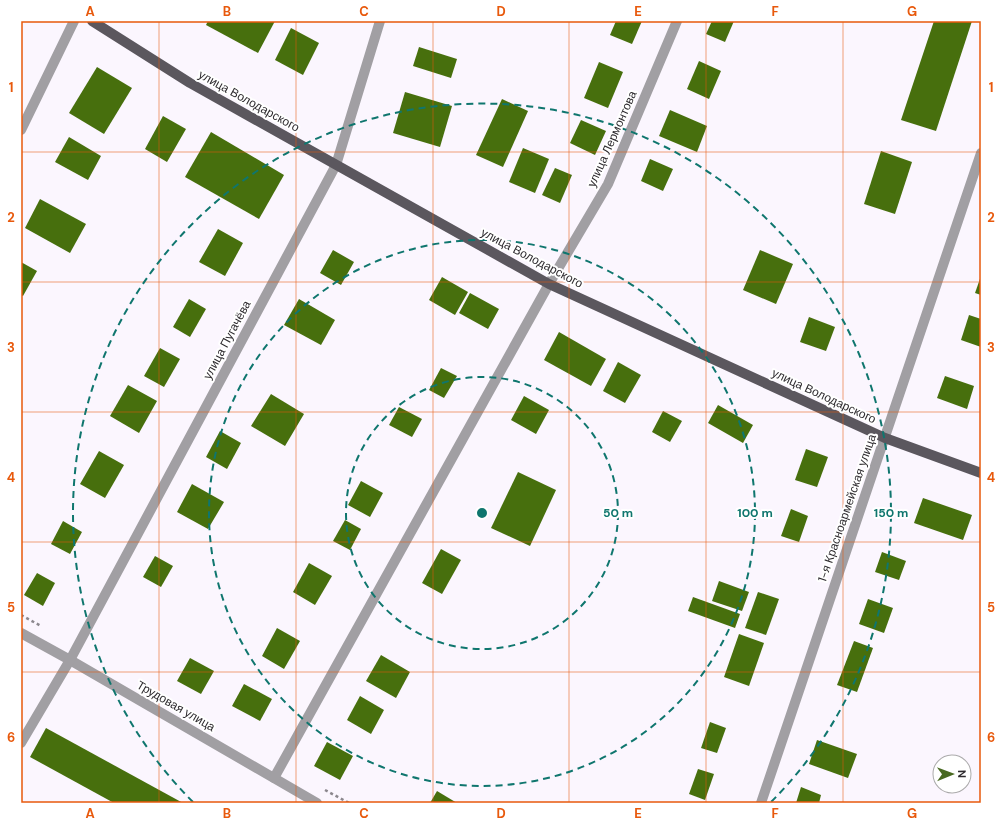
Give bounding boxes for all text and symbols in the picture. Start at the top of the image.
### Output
text: A [85,3,95,20]
text: B [223,3,231,20]
text: C [359,3,369,20]
text: D [496,3,506,20]
text: E [634,3,642,20]
text: F [771,3,779,20]
text: G [907,3,917,20]
street label: улица Володарского [196,67,303,136]
text: 1 [9,79,13,96]
text: 1 [989,79,993,96]
street label: улица Лермонтова [584,88,641,190]
text: 2 [7,209,15,226]
text: 2 [987,209,995,226]
street label: улица Володарского [478,224,586,292]
street label: улица Пугачёва [199,297,255,382]
text: 3 [7,339,15,356]
text: 3 [987,339,995,356]
street label: улица Володарского [769,365,879,427]
street label: 1-я Красноармейская улица [814,432,880,584]
text: 4 [7,469,15,486]
text: 4 [987,469,995,486]
text: 50 m [603,505,633,521]
text: 100 m [737,505,773,521]
text: 150 m [874,505,908,521]
centre of rings [475,506,489,520]
text: 5 [7,599,15,616]
text: 5 [987,599,995,616]
street label: Трудовая улица [134,677,218,735]
text: 6 [7,729,15,746]
text: 6 [987,729,995,746]
north arrow [932,754,972,794]
text: N [955,770,969,778]
text: A [85,805,95,822]
text: B [223,805,231,822]
text: C [359,805,369,822]
text: D [496,805,506,822]
text: E [634,805,642,822]
text: F [771,805,779,822]
text: G [907,805,917,822]

